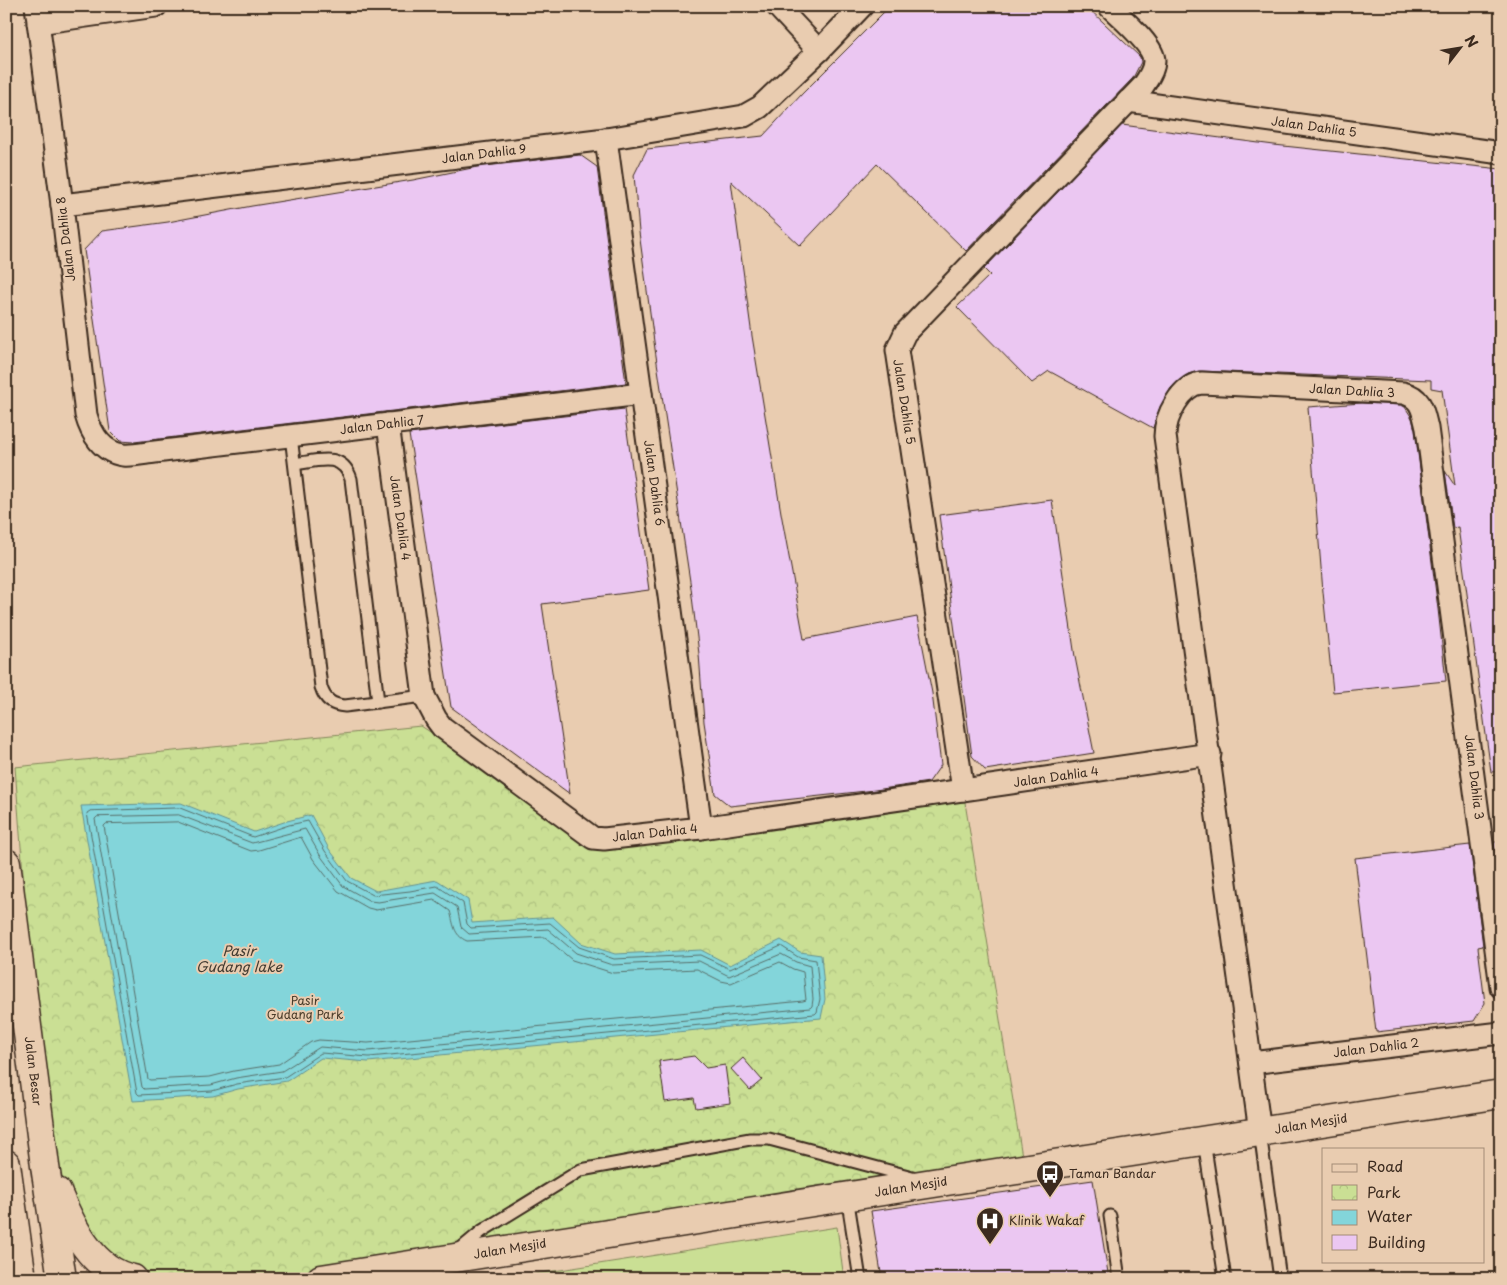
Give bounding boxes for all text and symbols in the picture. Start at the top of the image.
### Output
north arrow [1434,22,1484,72]
text: N [1460,31,1483,51]
street label: Jalan Dahlia 5 [1270,111,1358,141]
street label: Jalan Dahlia 9 [441,139,527,167]
street label: Jalan Dahlia 8 [51,196,79,283]
street label: Jalan Dahlia 5 [889,358,921,446]
street label: Jalan Dahlia 3 [1309,379,1395,401]
street label: Jalan Dahlia 7 [339,410,425,438]
street label: Jalan Dahlia 6 [640,439,670,527]
street label: Jalan Dahlia 4 [386,474,416,562]
street label: Jalan Dahlia 3 [1461,733,1489,821]
street label: Jalan Dahlia 4 [1012,761,1100,791]
street label: Jalan Dahlia 4 [611,819,699,845]
water label: Pasir Gudang lake [196,940,284,977]
park label: Pasir Gudang Park [267,991,343,1023]
street label: Jalan Dahlia 2 [1332,1033,1420,1061]
street label: Jalan Besar [21,1035,47,1107]
street label: Jalan Mesjid [1273,1108,1349,1138]
legend [1322,1148,1484,1262]
text: Road [1367,1154,1403,1177]
bus stop icon: Taman Bandar [1035,1159,1065,1198]
place label: Taman Bandar [1069,1164,1156,1182]
street label: Jalan Mesjid [873,1171,949,1201]
text: Park [1367,1180,1401,1203]
text: Water [1367,1204,1412,1227]
hospital icon: Klinik Wakaf [975,1206,1005,1245]
place label: Klinik Wakaf [1009,1211,1085,1229]
text: Building [1367,1230,1426,1253]
street label: Jalan Mesjid [472,1233,548,1263]

